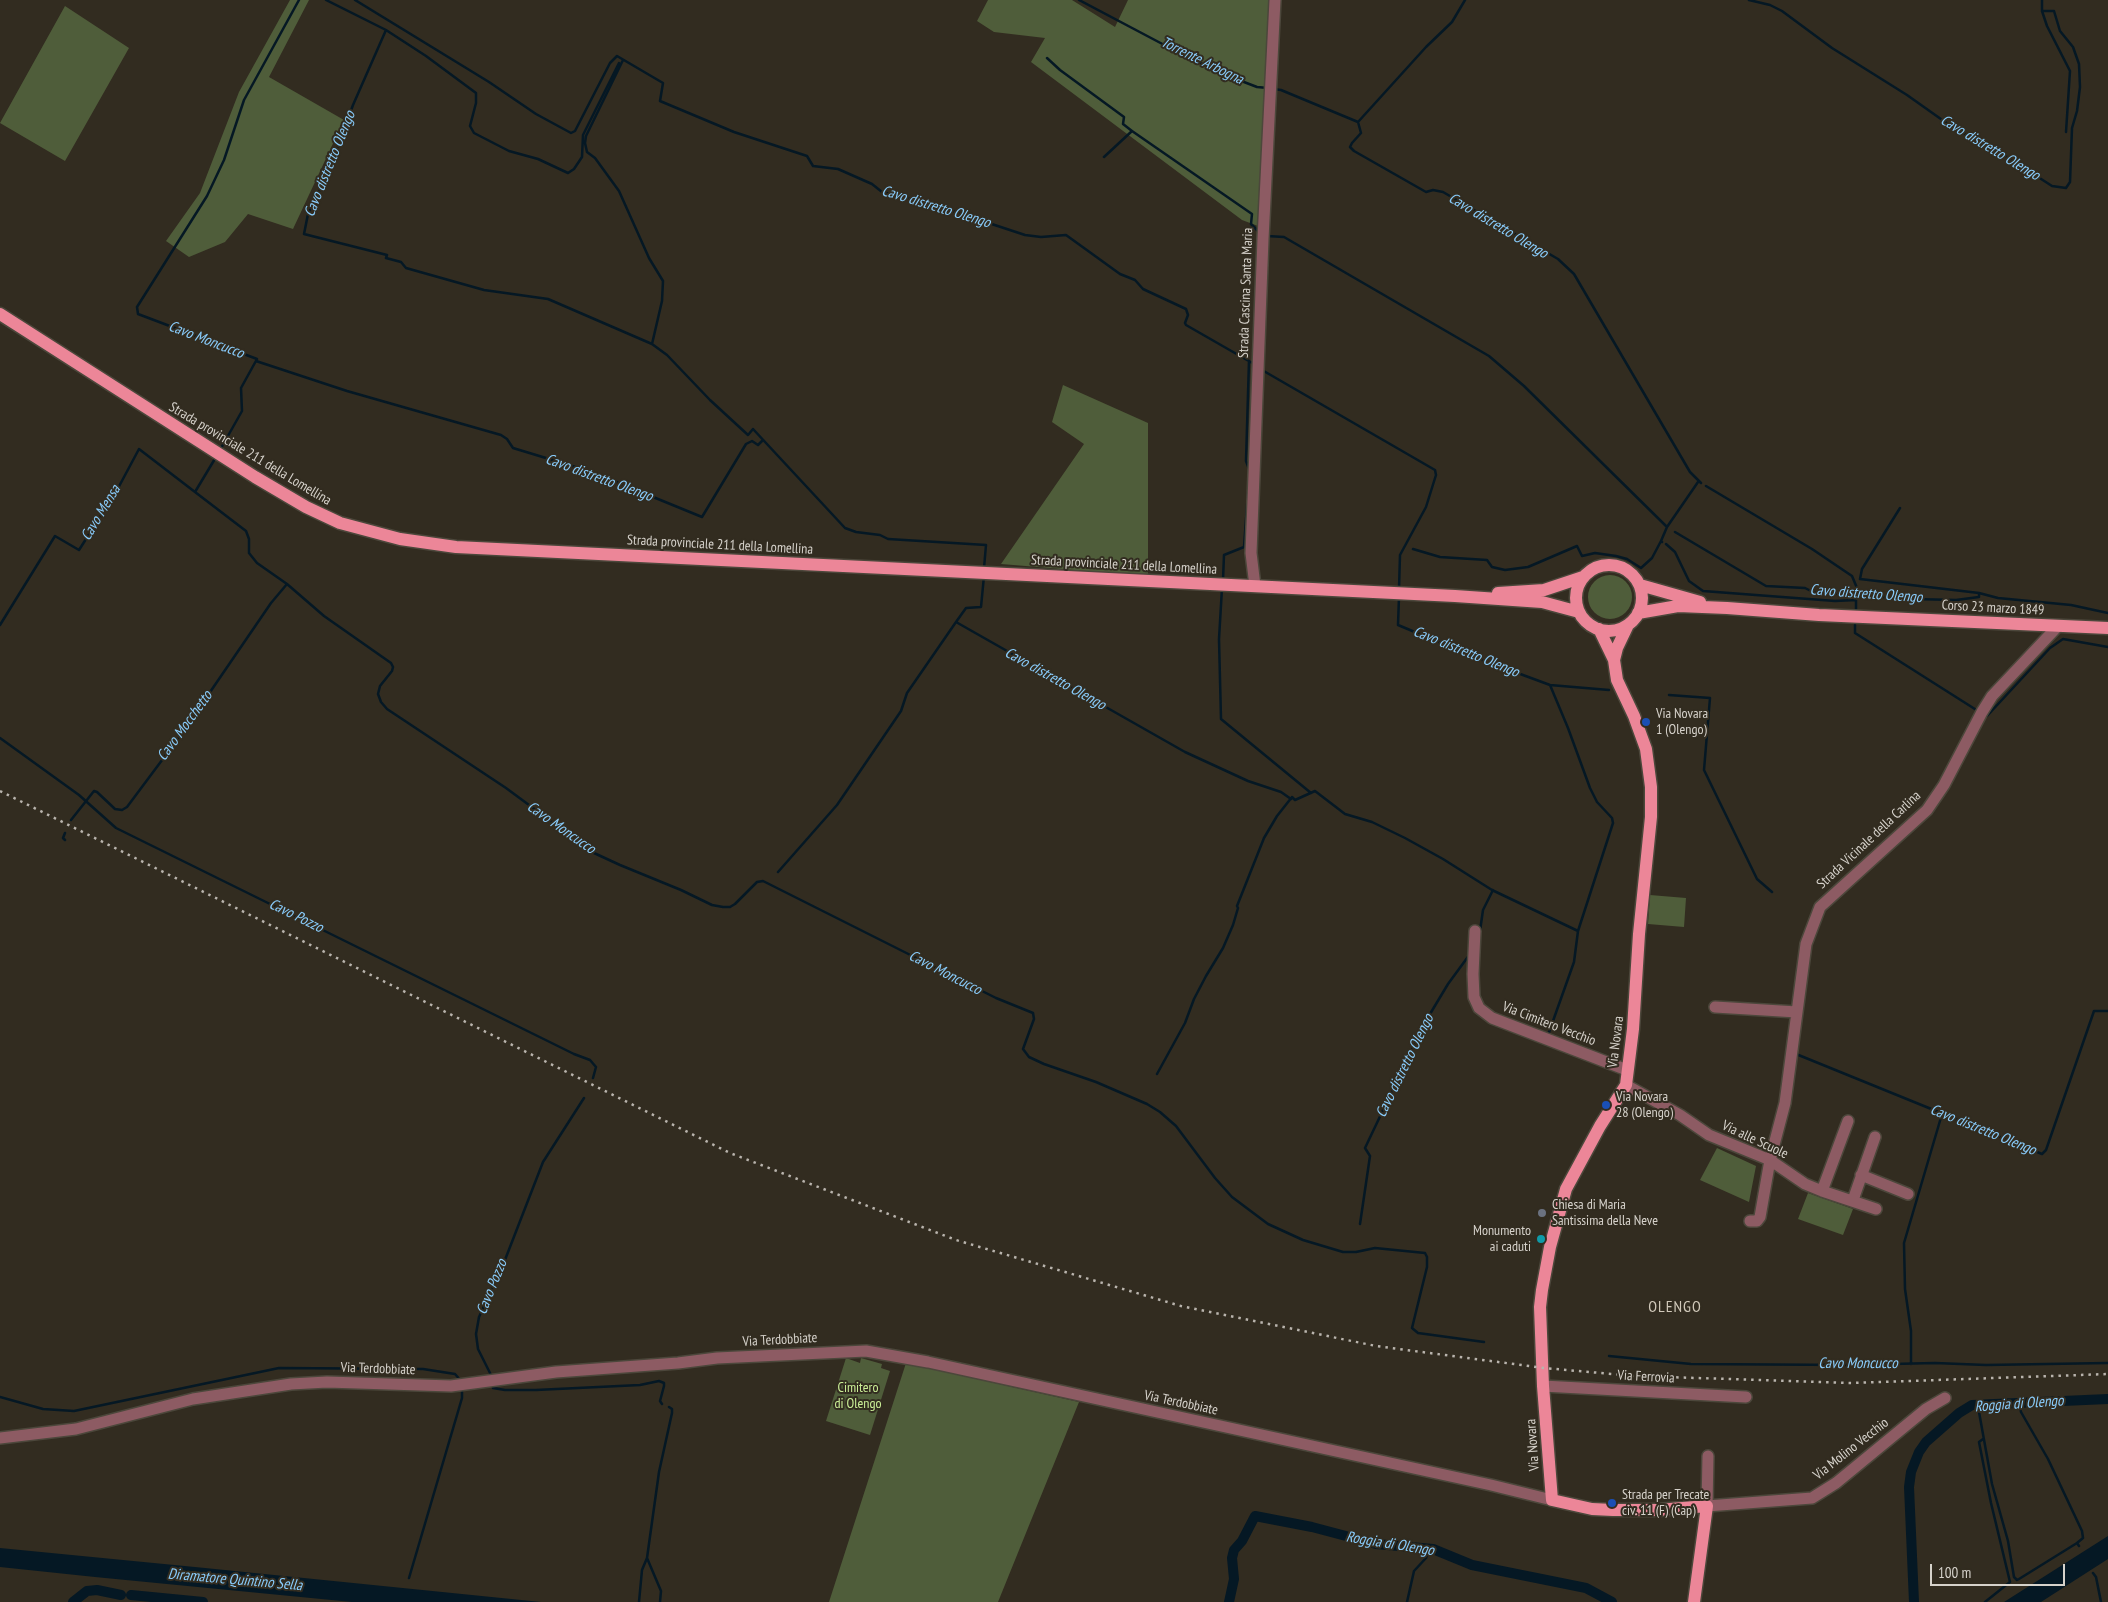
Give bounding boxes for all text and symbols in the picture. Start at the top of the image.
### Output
water label: Torrente Arbogna [1158,33,1246,89]
water label: Cavo distretto Olengo [301,108,359,220]
water label: Cavo distretto Olengo [1937,111,2043,185]
water label: Cavo distretto Olengo [879,182,993,232]
water label: Cavo distretto Olengo [1445,189,1551,263]
street label: Strada Cascina Santa Maria [1235,228,1257,358]
water label: Cavo Moncucco [166,317,246,363]
street label: Strada provinciale 211 della Lomellina [166,399,334,509]
water label: Cavo distretto Olengo [543,450,655,506]
water label: Cavo Mensa [77,482,125,544]
street label: Strada provinciale 211 della Lomellina [627,532,813,558]
street label: Strada provinciale 211 della Lomellina [1031,552,1217,578]
water label: Cavo distretto Olengo [1809,581,1923,607]
street label: Corso 23 marzo 1849 [1941,597,2045,619]
water label: Cavo distretto Olengo [1410,623,1522,681]
water label: Cavo distretto Olengo [1001,644,1109,714]
water label: Cavo Mocchetto [154,688,216,764]
place label: Via Novara 1 (Olengo) [1656,706,1708,739]
marker: Via Novara 1 (Olengo) [1640,716,1652,728]
street label: Strada Vicinale della Carlina [1814,788,1924,892]
water label: Cavo Moncucco [523,798,599,858]
water label: Cavo Pozzo [266,895,326,937]
water label: Cavo Moncucco [906,947,984,999]
street label: Via Cimitero Vecchio [1500,999,1598,1049]
water label: Cavo distretto Olengo [1372,1011,1438,1121]
street label: Via Novara [1604,1015,1628,1069]
place label: Via Novara 28 (Olengo) [1616,1089,1673,1122]
marker: Via Novara 28 (Olengo) [1600,1099,1612,1111]
water label: Cavo distretto Olengo [1927,1101,2039,1159]
street label: Via alle Scuole [1719,1117,1791,1163]
place label: Chiesa di Maria Santissima della Neve [1552,1197,1658,1230]
marker: Chiesa di Maria Santissima della Neve [1536,1207,1548,1219]
place label: Monumento ai caduti [1473,1223,1531,1256]
marker: Monumento ai caduti [1535,1233,1547,1245]
water label: Cavo Pozzo [473,1257,511,1317]
district label: OLENGO [1647,1297,1703,1317]
street label: Via Terdobbiate [742,1330,818,1350]
water label: Cavo Moncucco [1818,1355,1898,1373]
street label: Via Terdobbiate [340,1359,416,1379]
street label: Via Ferrovia [1617,1367,1675,1387]
park label: Cimitero di Olengo [834,1380,882,1412]
street label: Via Terdobbiate [1143,1387,1219,1419]
water label: Roggia di Olengo [1974,1392,2064,1416]
street label: Via Molino Vecchio [1810,1414,1892,1484]
street label: Via Novara [1523,1418,1543,1472]
place label: Strada per Trecate civ. 11 (F) (Cap) [1622,1487,1709,1520]
marker: Strada per Trecate civ. 11 (F) (Cap) [1606,1497,1618,1509]
water label: Roggia di Olengo [1345,1528,1435,1560]
scale bar [1933,1554,2068,1586]
text: 100 m [1938,1563,1971,1582]
water label: Diramatore Quintino Sella [167,1565,303,1595]

